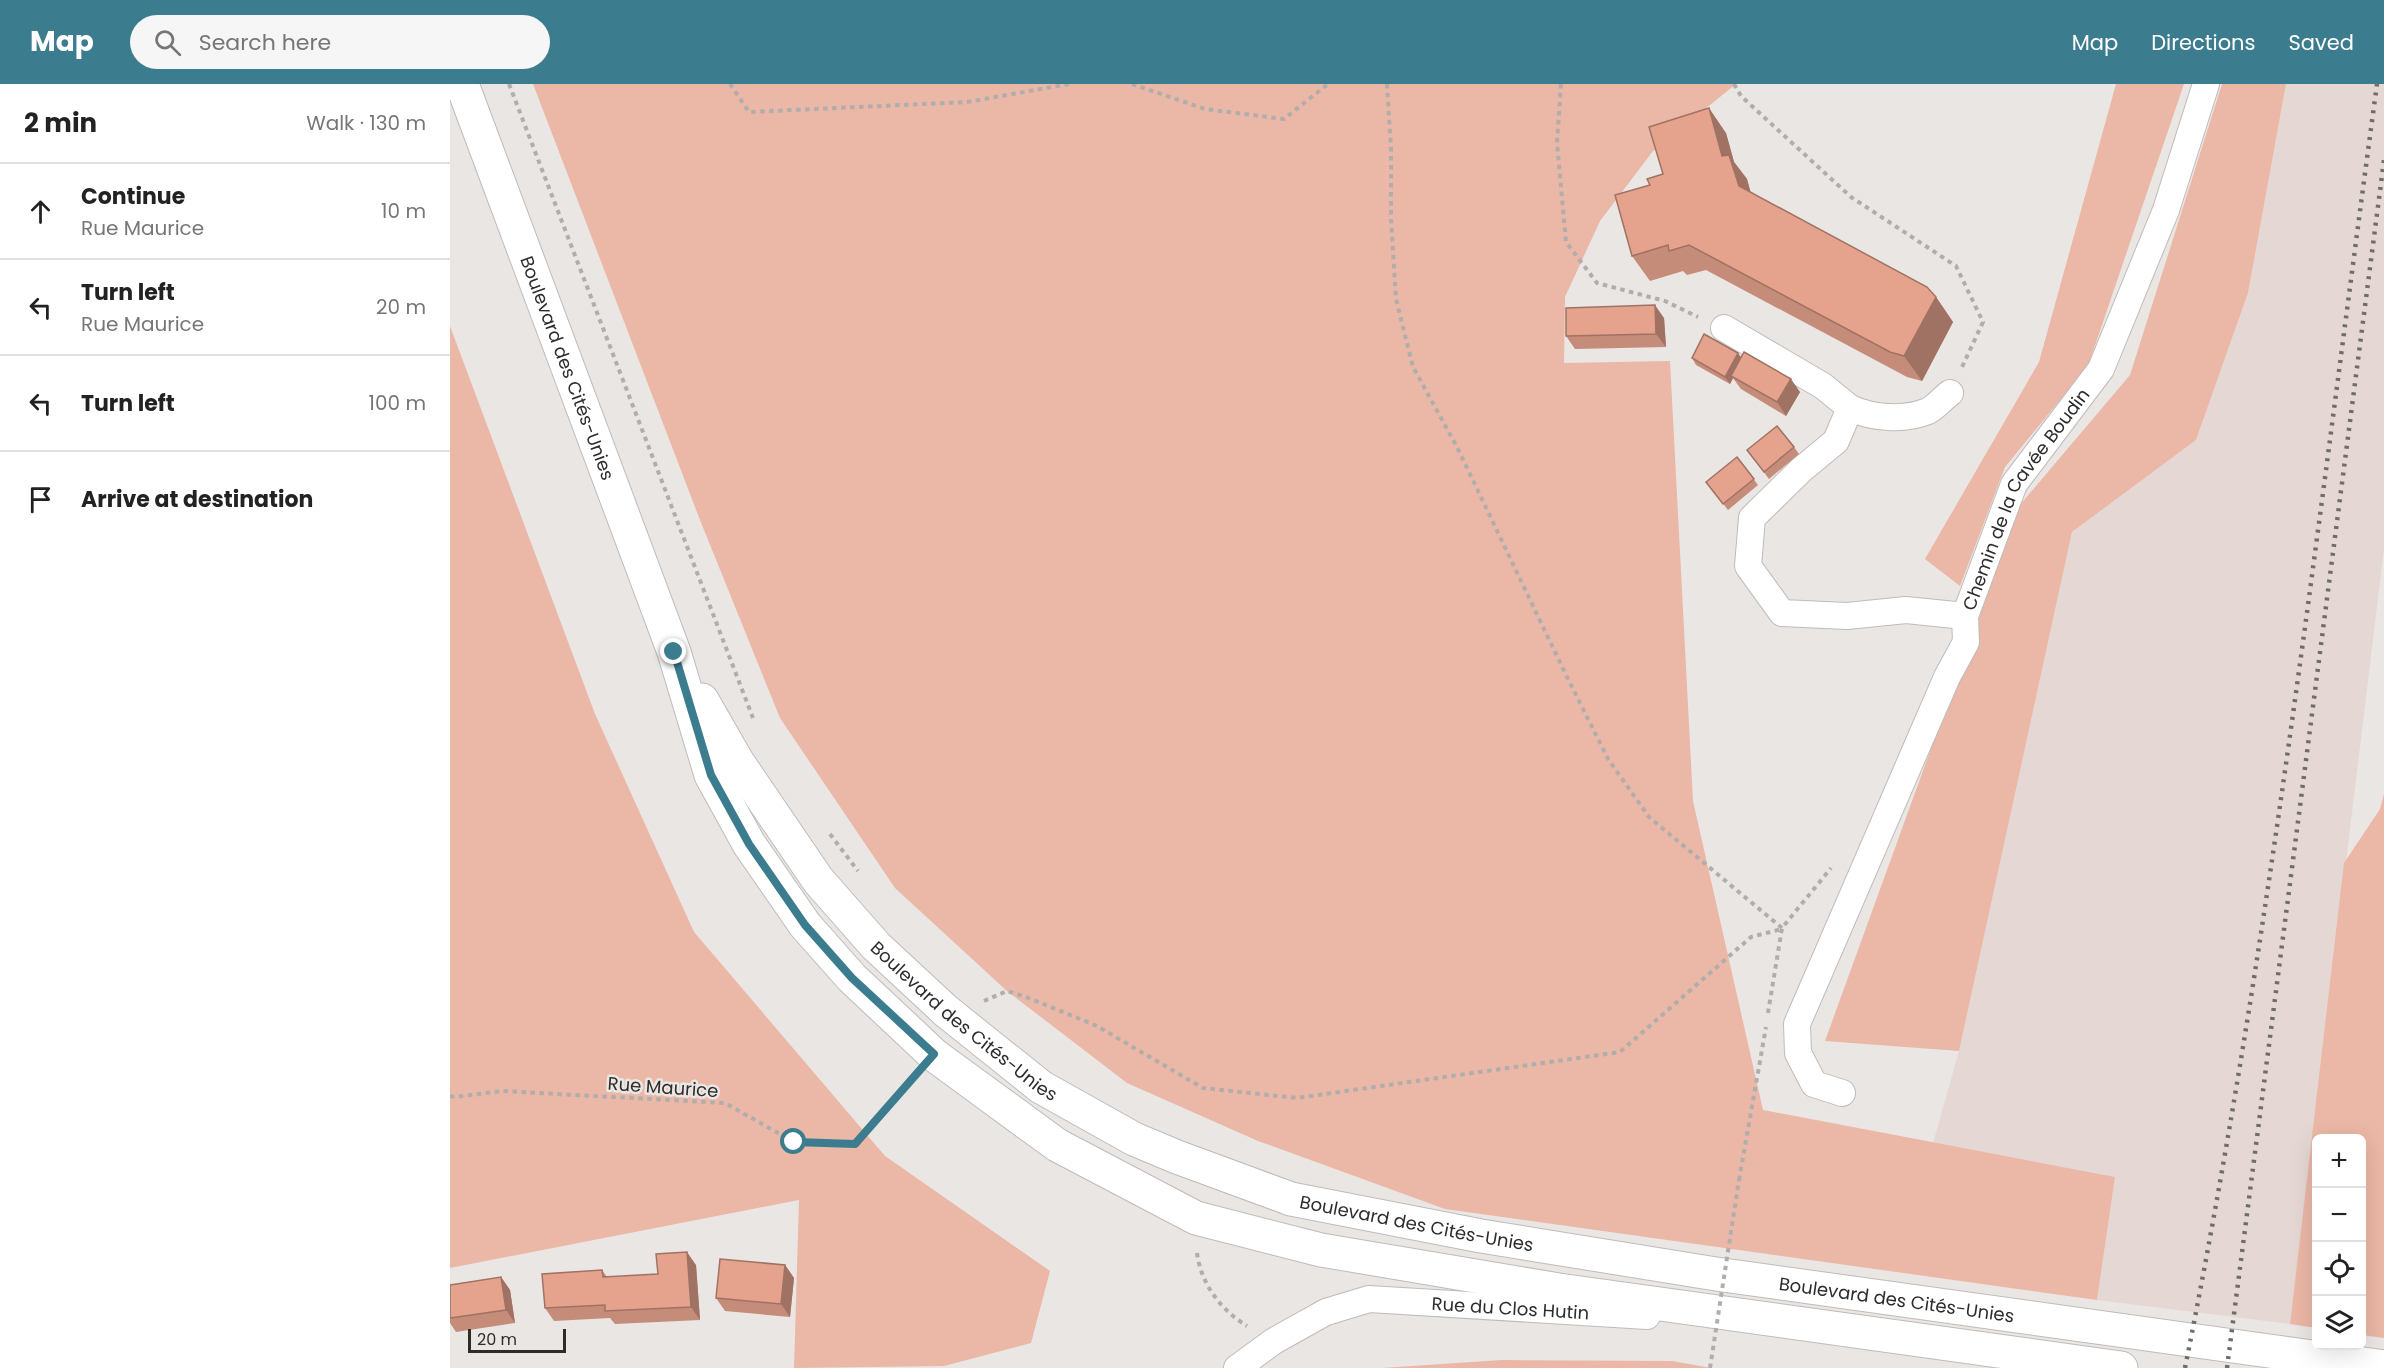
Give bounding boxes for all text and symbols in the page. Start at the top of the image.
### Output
search box [130,15,550,69]
text: Map [30,22,94,61]
icon: search [151,26,184,59]
text: Search here [199,27,331,58]
text: Map [2072,28,2118,57]
text: Directions [2151,28,2255,57]
text: Saved [2288,28,2354,57]
text: 2 min [24,105,97,141]
text: Walk · 130 m [306,109,426,137]
text: Continue [81,181,185,212]
icon: ahead [24,195,57,228]
text: 10 m [381,197,426,225]
text: Rue Maurice [81,214,204,242]
street label: Boulevard des Cités-Unies [515,252,621,483]
text: Turn left [81,277,175,308]
icon: left [24,291,57,324]
text: 20 m [376,293,426,321]
text: Rue Maurice [81,310,204,338]
street label: Chemin de la Cavée Boudin [1956,383,2095,614]
icon: left [24,387,57,420]
text: Turn left [81,388,175,419]
text: 100 m [369,389,426,417]
icon: arrive [24,483,57,516]
text: Arrive at destination [81,484,313,515]
route end [660,638,686,664]
street label: Boulevard des Cités-Unies [865,935,1062,1106]
street label: Rue Maurice [607,1071,719,1103]
route start [780,1128,806,1154]
map controls [2312,1134,2366,1350]
button: + [2312,1134,2366,1188]
button: − [2312,1188,2366,1242]
street label: Boulevard des Cités-Unies [1298,1189,1535,1257]
button: locate [2312,1242,2366,1296]
street label: Boulevard des Cités-Unies [1777,1270,2016,1328]
street label: Rue du Clos Hutin [1431,1290,1590,1325]
button: layers [2312,1296,2366,1350]
scale bar [468,1326,566,1354]
text: 20 m [477,1328,517,1351]

